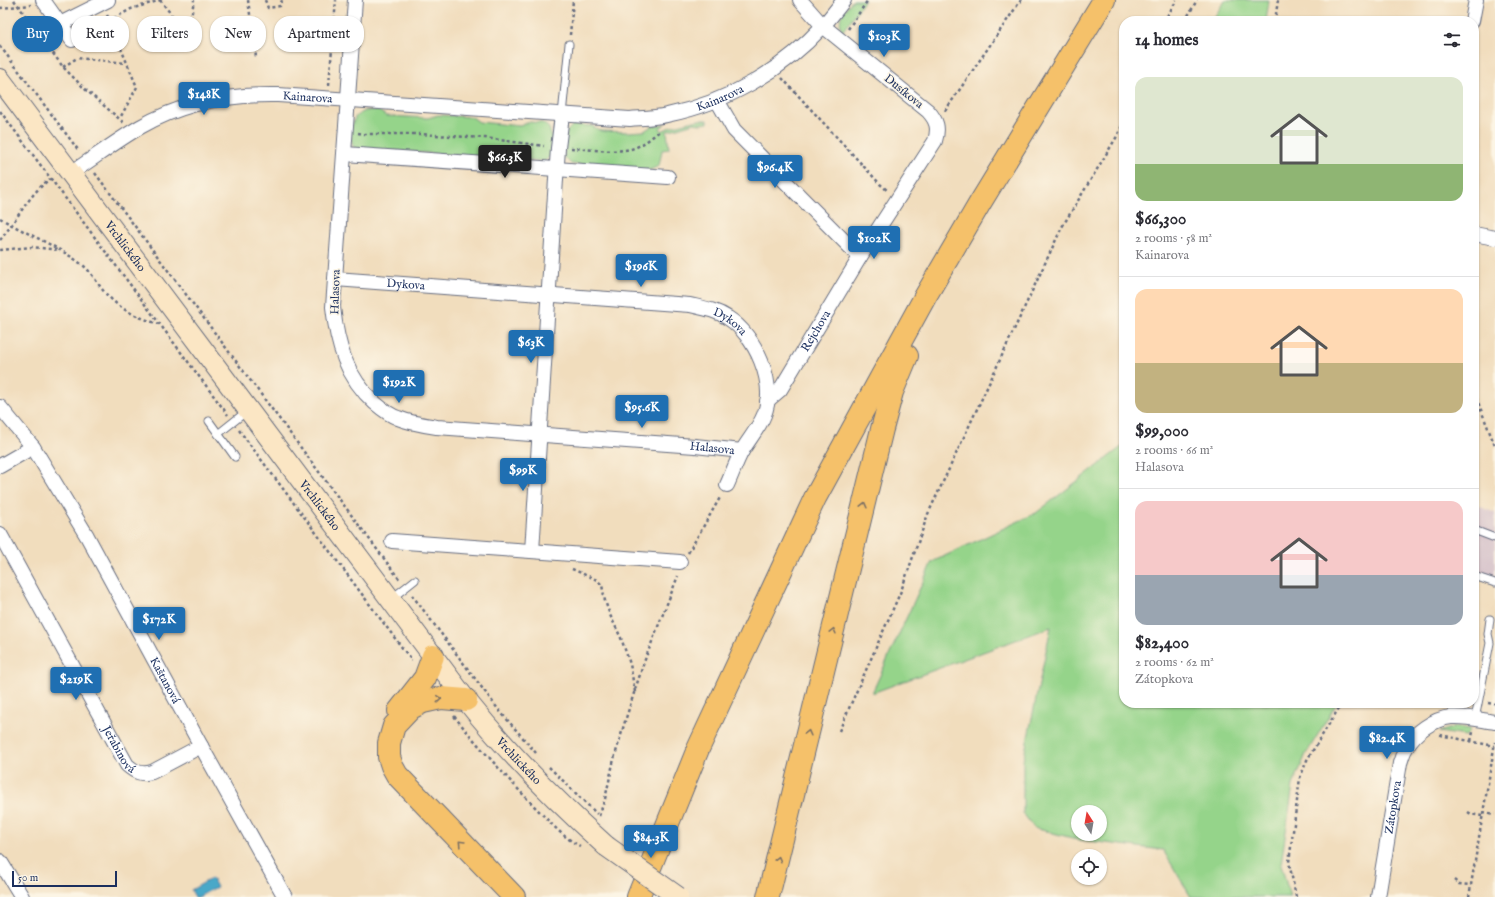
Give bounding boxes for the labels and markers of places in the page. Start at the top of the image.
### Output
pin: $103K [856,24,912,58]
pin: $148K [176,82,232,116]
pin: $66.3K [472,145,538,179]
pin: $96.4K [742,155,808,189]
pin: $102K [846,226,902,260]
pin: $196K [613,254,669,288]
pin: $63K [507,330,555,364]
pin: $192K [371,370,427,404]
pin: $95.6K [609,395,675,429]
pin: $99K [499,458,547,492]
pin: $172K [131,607,187,641]
pin: $219K [48,667,104,701]
pin: $82.4K [1354,726,1420,760]
pin: $84.3K [618,825,684,859]

